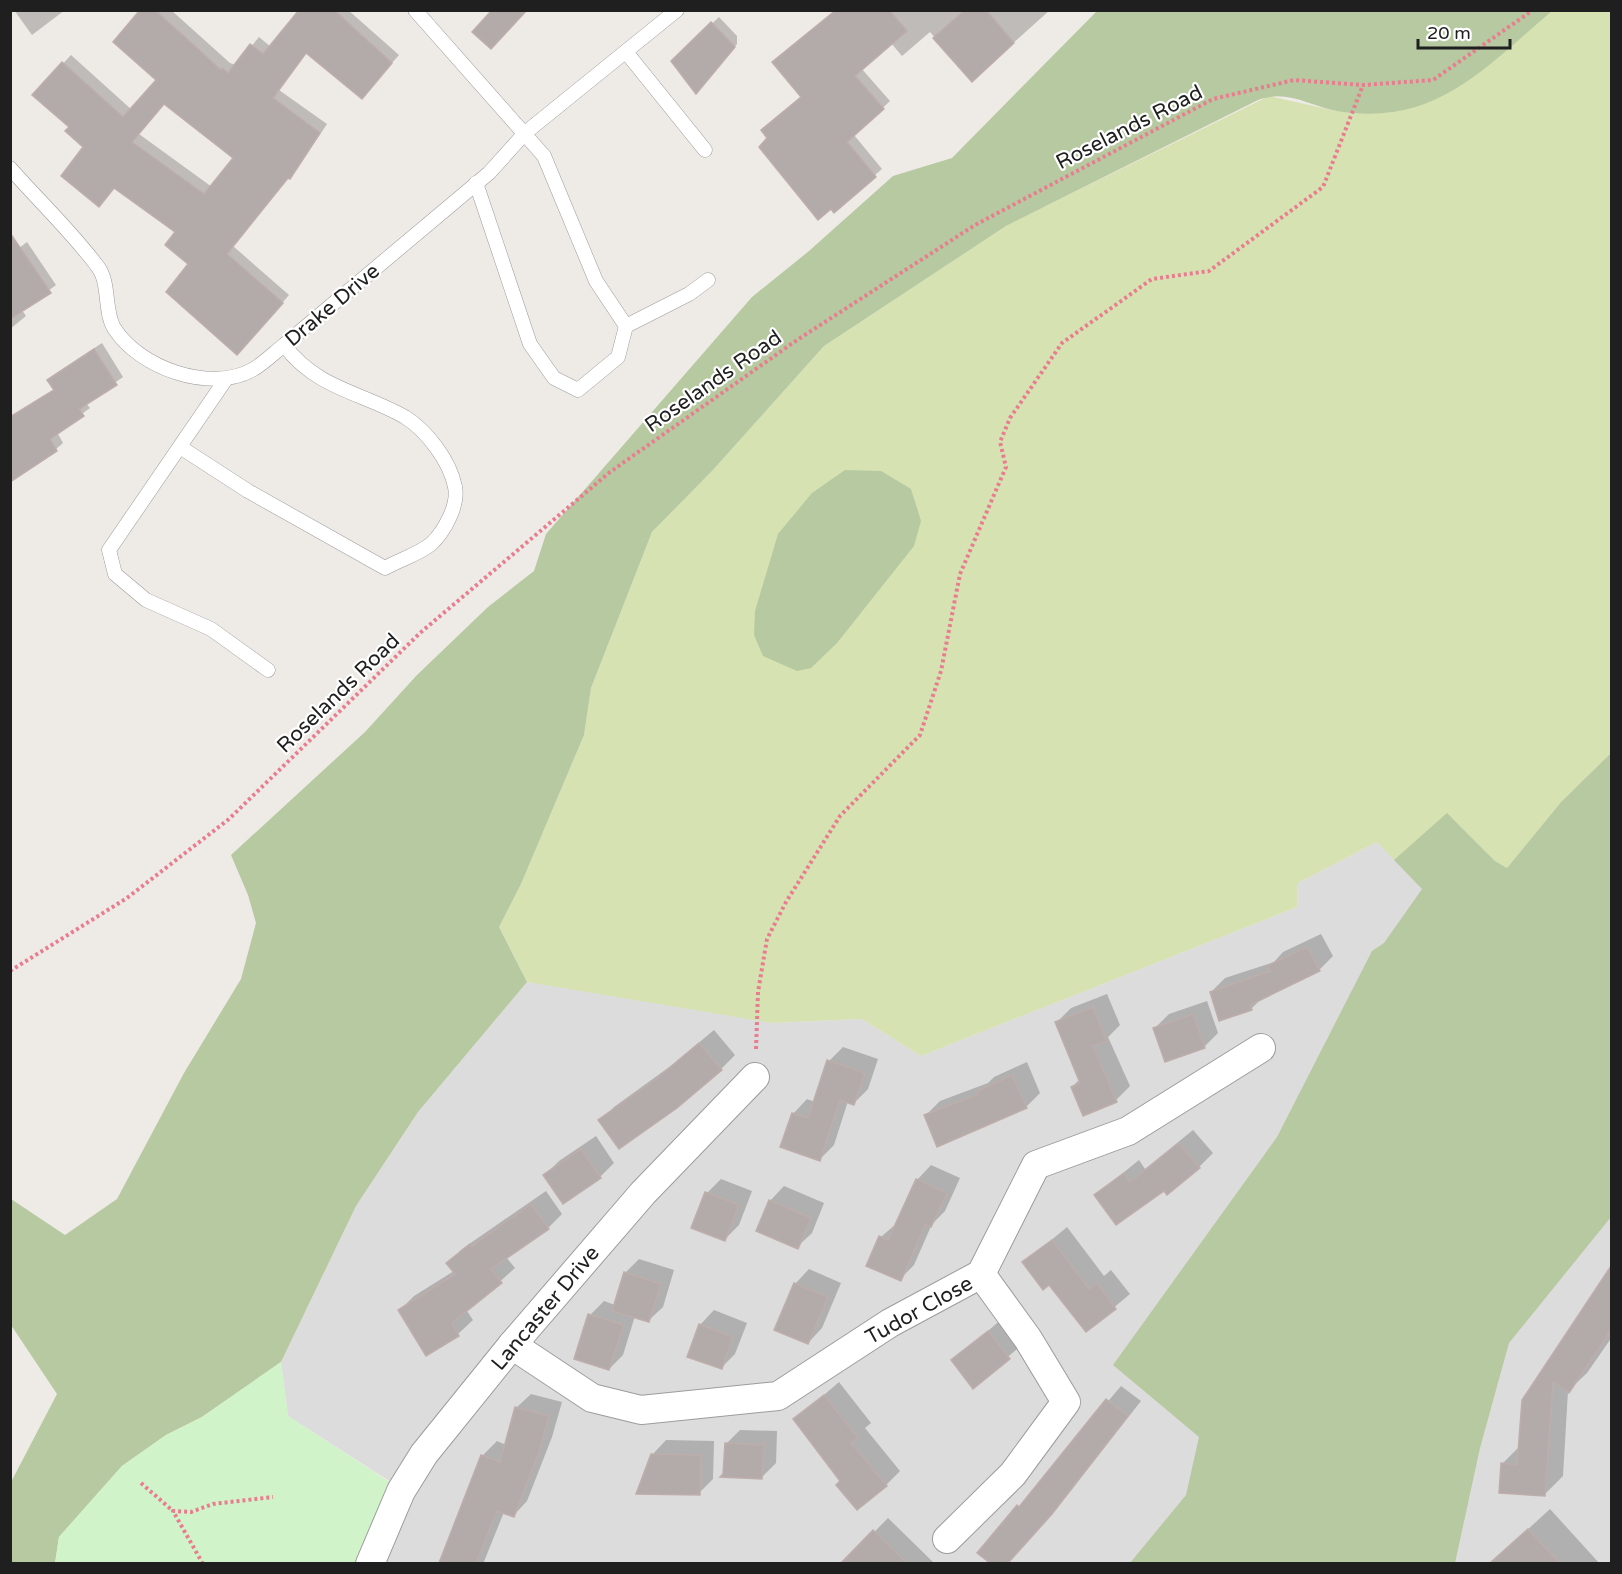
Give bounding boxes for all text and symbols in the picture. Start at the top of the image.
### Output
scale bar [1418,12,1510,50]
text: 20 m [1427,22,1471,44]
street label: Roselands Road [1052,80,1207,175]
street label: Drake Drive [280,259,385,352]
street label: Roselands Road [640,325,786,438]
street label: Roselands Road [272,628,405,758]
street label: Lancaster Drive [486,1241,605,1376]
street label: Tudor Close [861,1271,977,1350]

